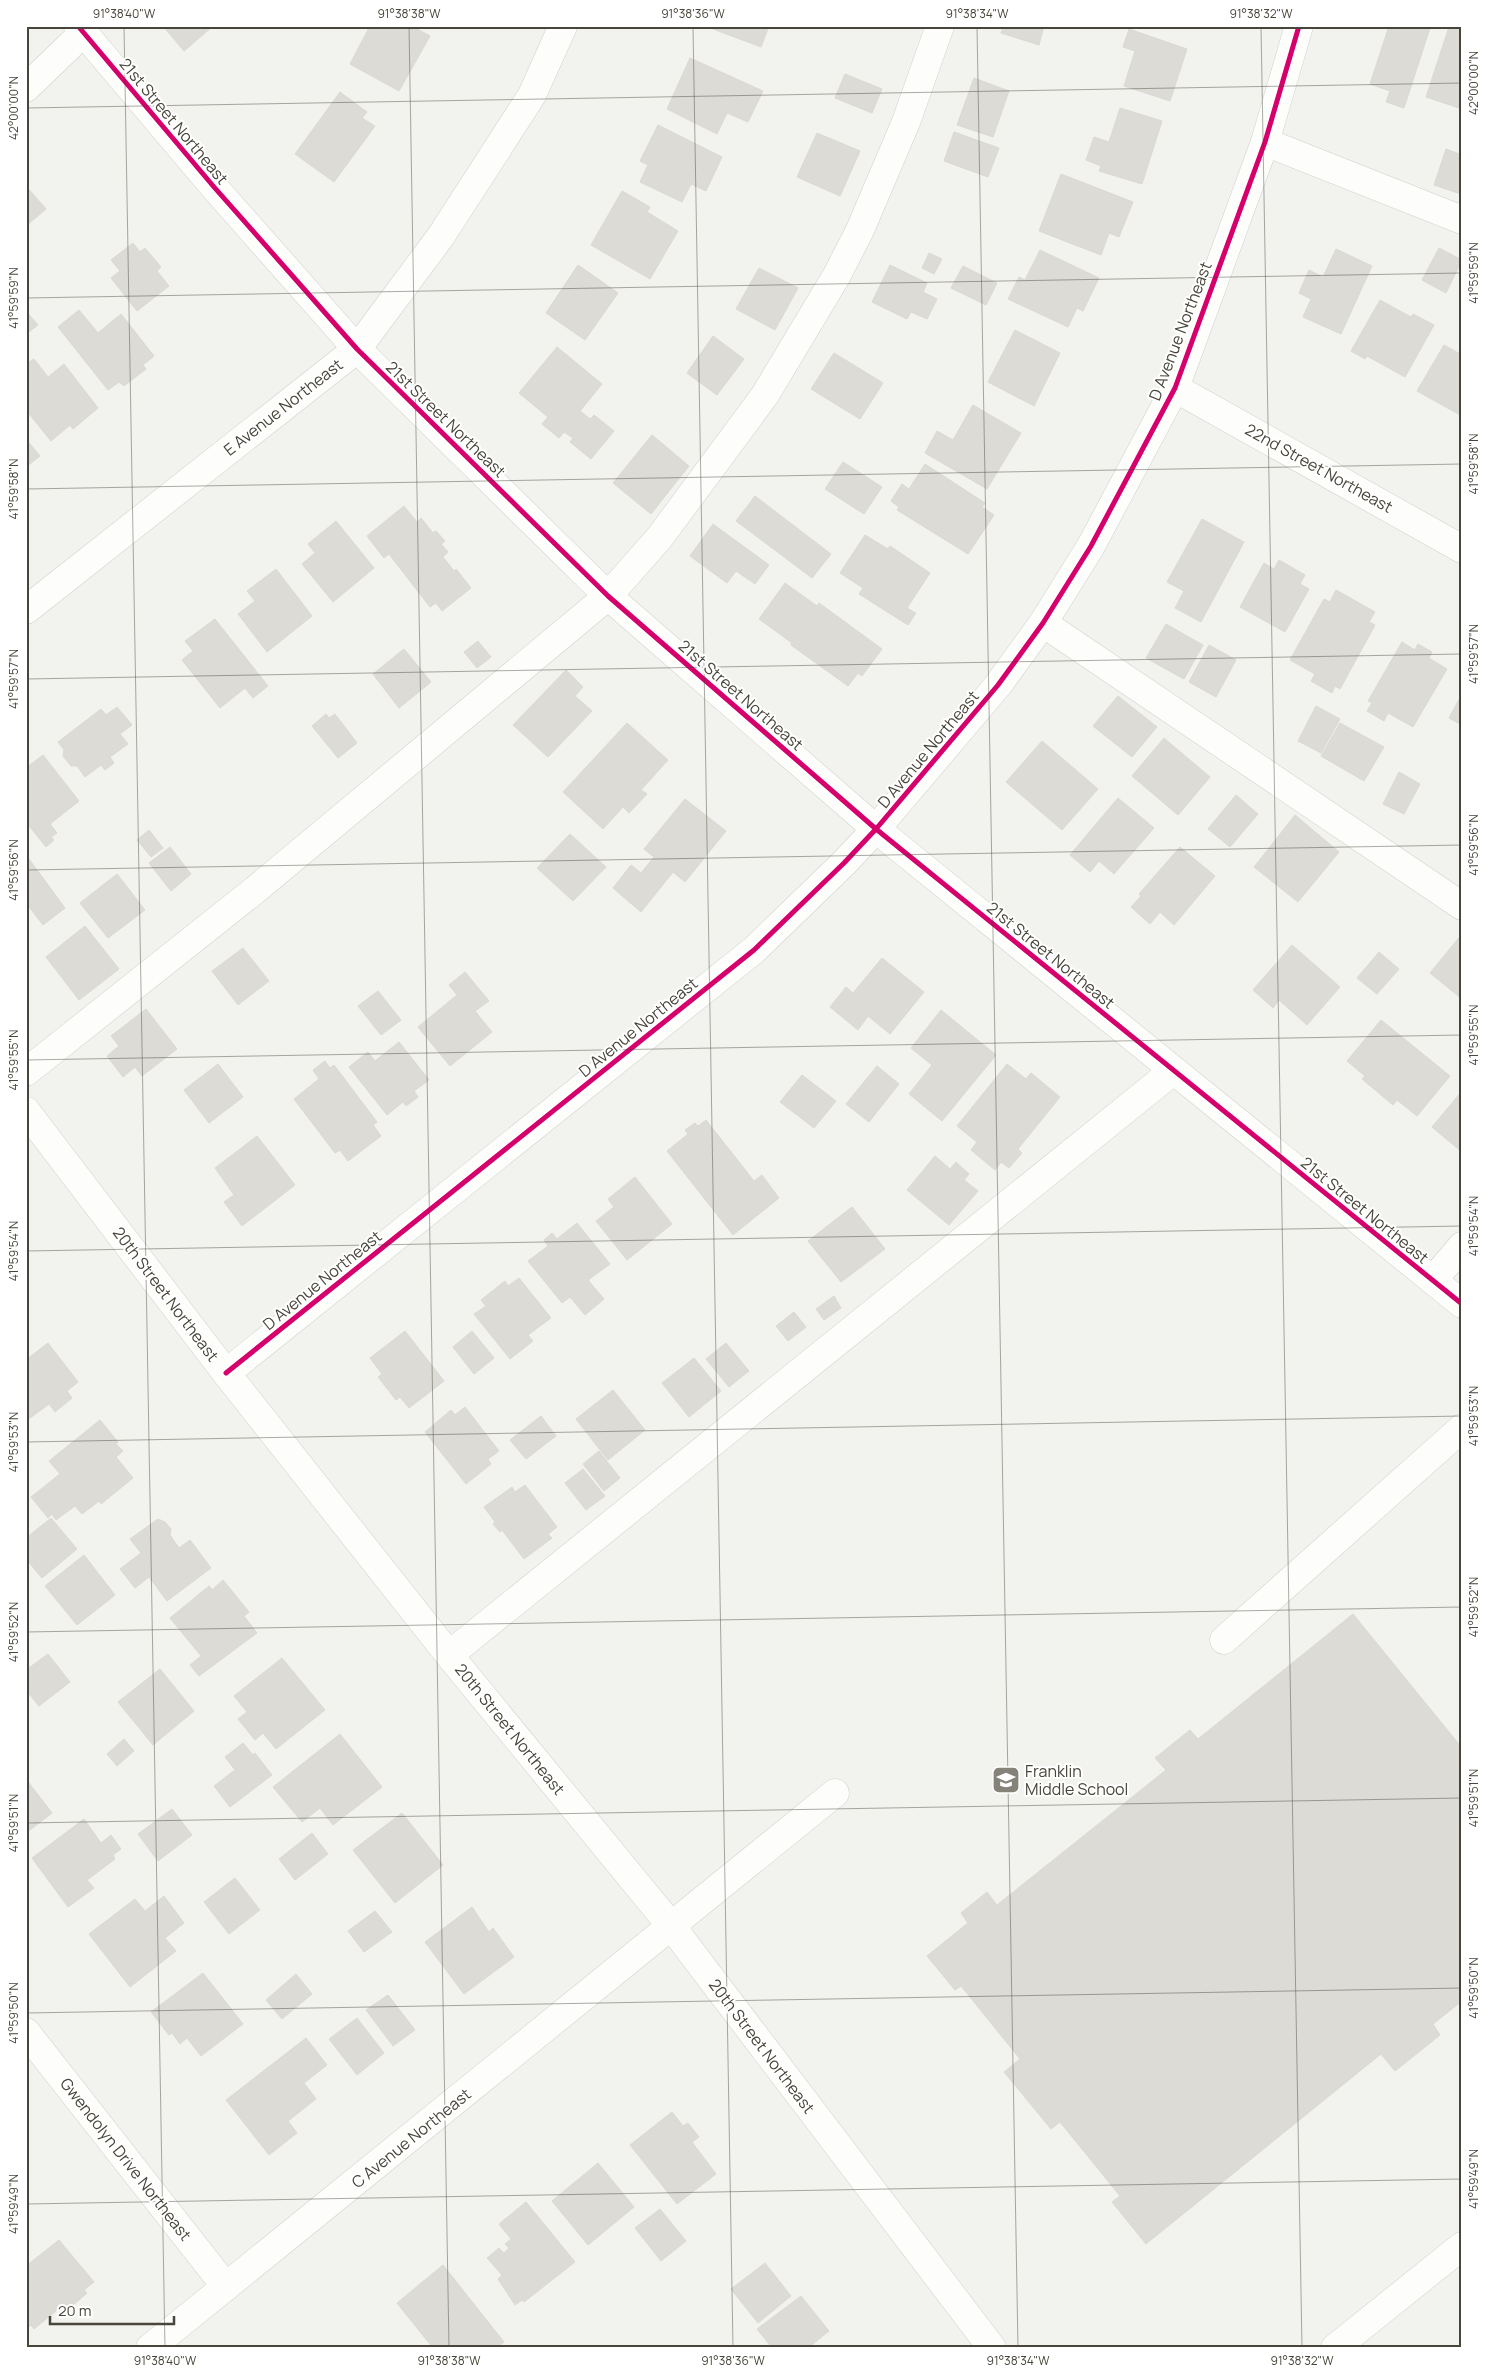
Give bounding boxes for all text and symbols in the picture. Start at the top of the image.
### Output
text: 91°38'40"W [93,5,156,22]
text: 91°38'38"W [377,5,441,22]
text: 91°38'36"W [661,5,726,22]
text: 91°38'34"W [946,5,1009,22]
text: 91°38'32"W [1229,5,1293,22]
text: 42°00'00"N [1465,51,1482,115]
street label: 21st Street Northeast [115,53,233,189]
text: 42°00'00"N [5,76,22,140]
text: 41°59'59"N [1465,242,1482,304]
street label: D Avenue Northeast [1143,258,1217,404]
text: 41°59'59"N [5,267,22,329]
street label: E Avenue Northeast [219,354,347,460]
street label: 21st Street Northeast [381,356,511,482]
street label: 22nd Street Northeast [1241,418,1397,518]
text: 41°59'58"N [1465,434,1482,494]
text: 41°59'58"N [5,459,22,519]
text: 41°59'57"N [1465,624,1482,684]
street label: 21st Street Northeast [674,635,808,755]
text: 41°59'57"N [5,649,22,709]
street label: D Avenue Northeast [872,686,984,812]
text: 41°59'56"N [1465,814,1482,876]
text: 41°59'56"N [5,839,22,901]
street label: 21st Street Northeast [982,897,1120,1013]
street label: D Avenue Northeast [574,972,702,1082]
text: 41°59'55"N [1465,1005,1482,1065]
text: 41°59'55"N [5,1030,22,1090]
street label: 21st Street Northeast [1296,1152,1434,1268]
text: 41°59'54"N [1465,1196,1482,1256]
text: 41°59'54"N [5,1221,22,1281]
street label: 20th Street Northeast [108,1222,224,1366]
street label: D Avenue Northeast [258,1225,386,1335]
text: 41°59'53"N [1465,1386,1482,1446]
text: 41°59'53"N [5,1412,22,1472]
text: 41°59'52"N [1465,1577,1482,1637]
text: 41°59'52"N [5,1602,22,1662]
street label: 20th Street Northeast [450,1659,570,1799]
place label: Franklin Middle School [1025,1760,1128,1800]
school or university icon: Franklin Middle School [991,1765,1021,1795]
text: 41°59'51"N [1465,1769,1482,1827]
text: 41°59'51"N [5,1794,22,1852]
text: 41°59'50"N [1465,1957,1482,2019]
street label: 20th Street Northeast [704,1974,820,2118]
text: 41°59'50"N [5,1982,22,2044]
street label: Gwendolyn Drive Northeast [55,2073,197,2245]
street label: C Avenue Northeast [347,2083,475,2193]
text: 41°59'49"N [1465,2149,1482,2209]
text: 41°59'49"N [5,2174,22,2234]
scale bar [50,2294,174,2326]
text: 20 m [58,2300,91,2321]
text: 91°38'40"W [134,2352,197,2369]
text: 91°38'38"W [417,2352,481,2369]
text: 91°38'36"W [701,2352,766,2369]
text: 91°38'34"W [987,2352,1050,2369]
text: 91°38'32"W [1270,2352,1334,2369]

